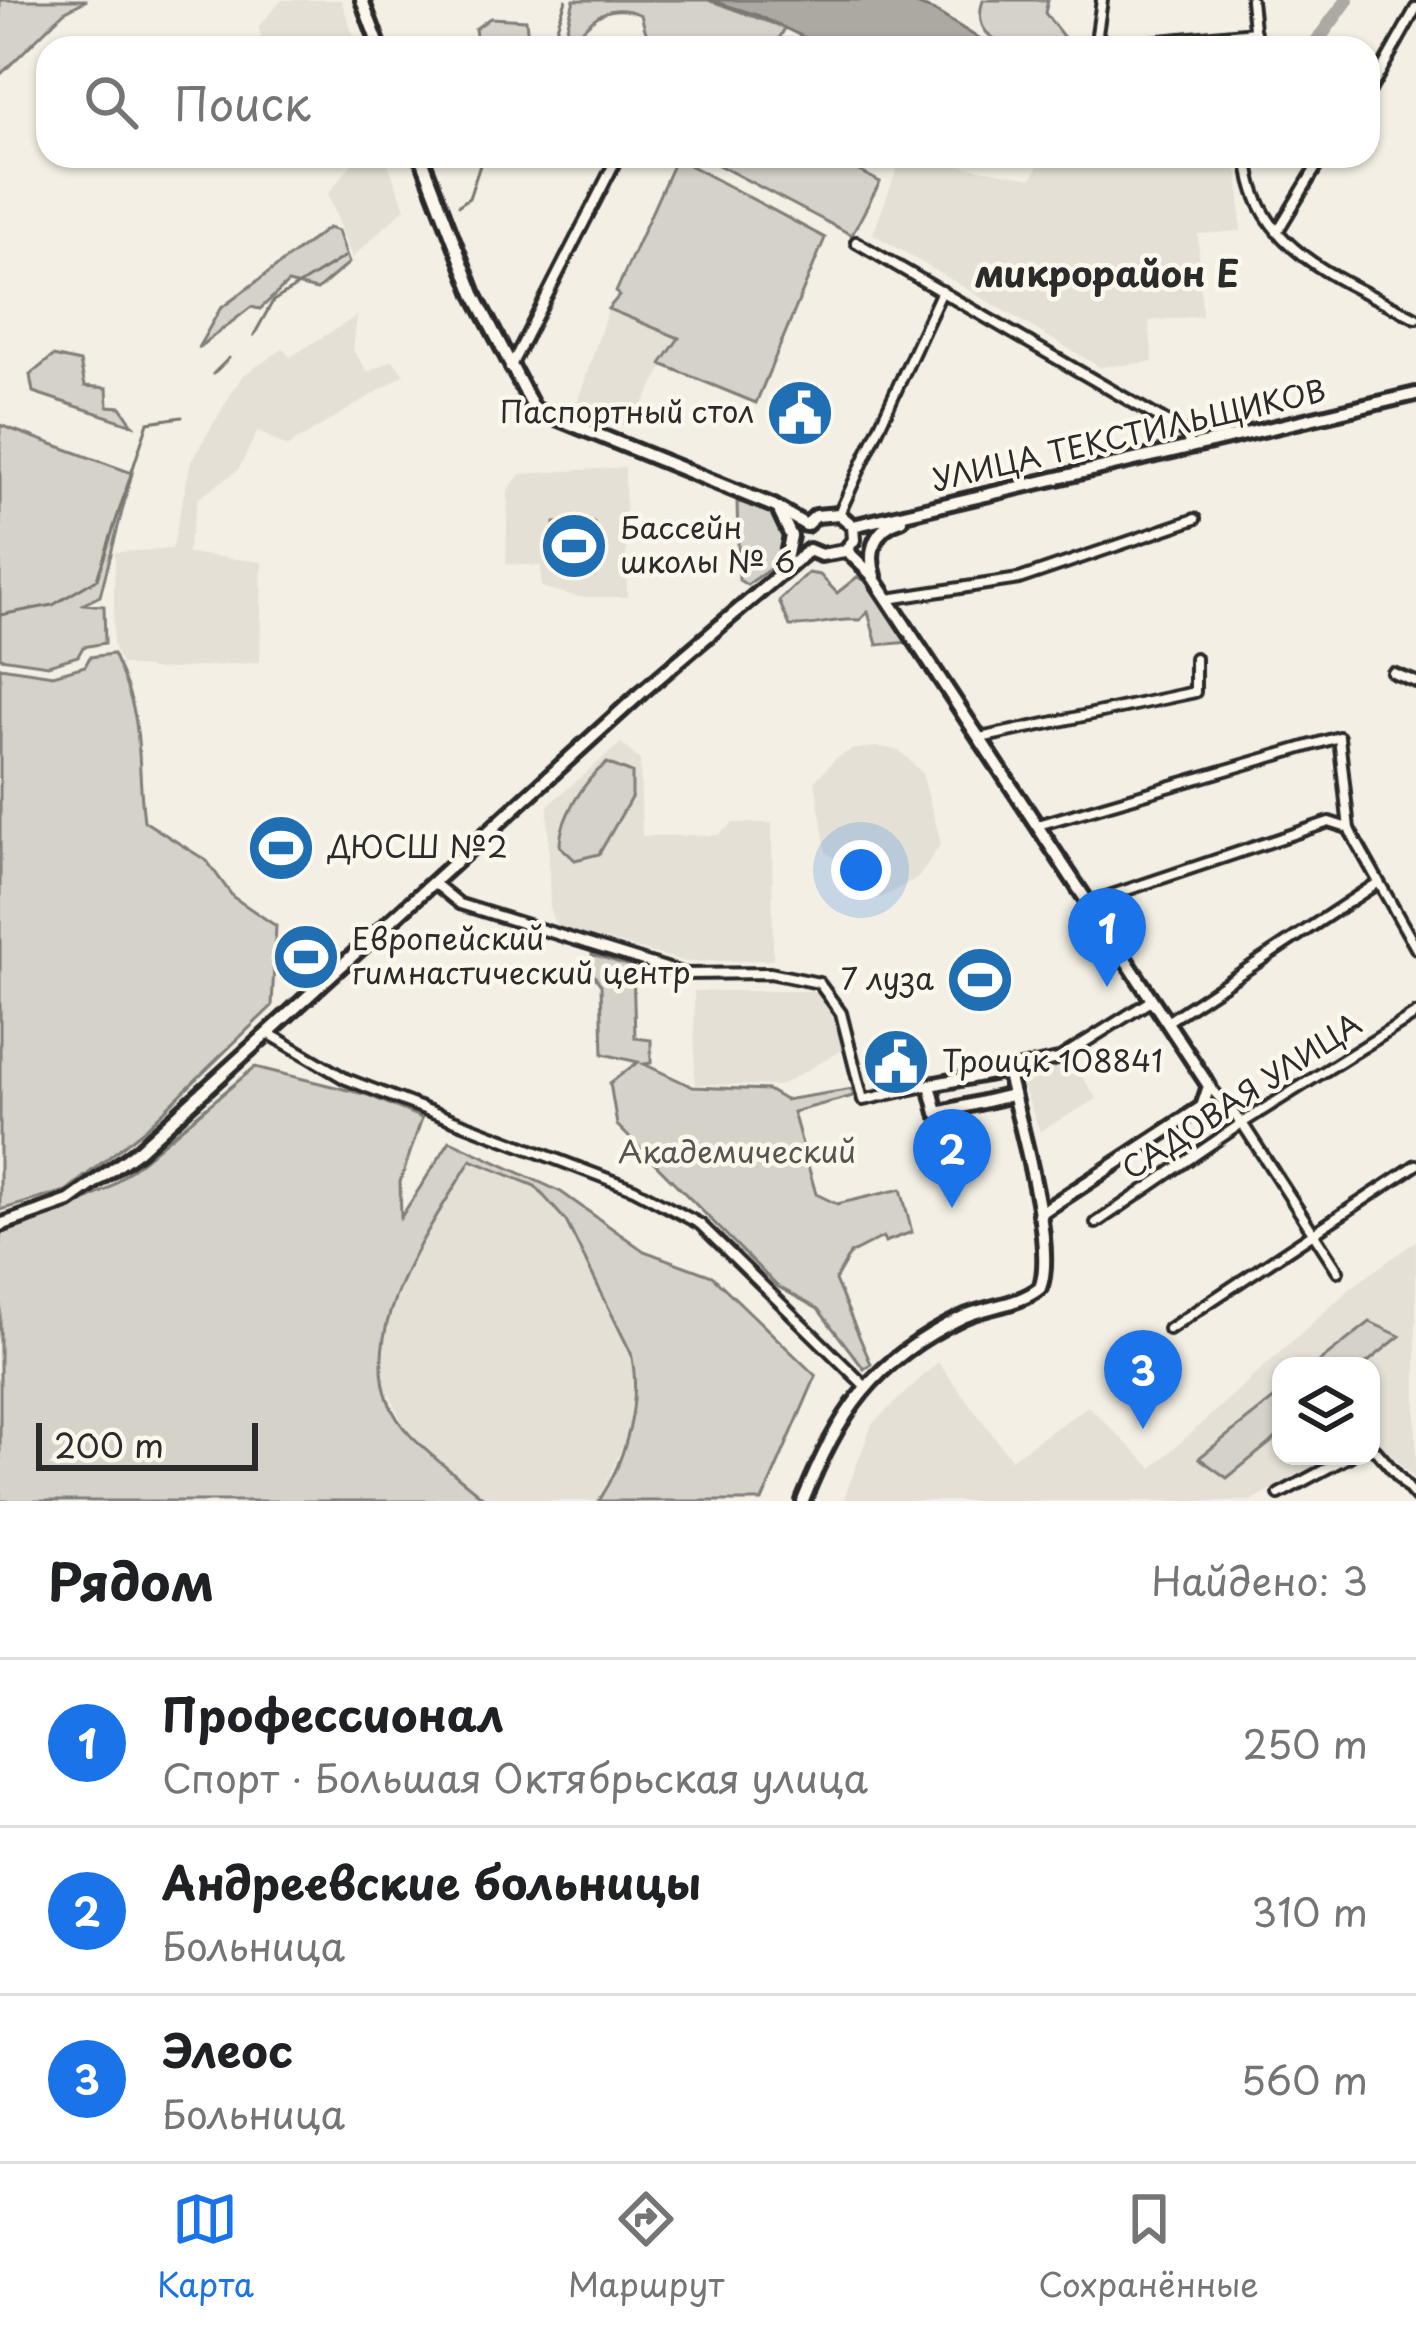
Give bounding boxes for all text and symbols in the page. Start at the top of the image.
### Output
search box [36,36,1380,168]
text: Поиск [174,68,311,136]
icon: search [78,69,144,135]
district label: микрорайон Е [975,245,1239,299]
street label: УЛИЦА ТЕКСТИЛЬЩИКОВ [927,366,1330,501]
public building icon: Паспортный стол [765,378,835,448]
place label: Паспортный стол [500,388,754,433]
place label: Бассейн школы № 6 [620,504,795,583]
sports icon: Бассейн школы № 6 [539,511,609,581]
sports icon: ДЮСШ №2 [246,813,316,883]
place label: ДЮСШ №2 [327,823,508,868]
your location [831,840,891,900]
pin: 1 [1068,888,1146,987]
place label: Европейский гимнастический центр [352,915,691,994]
sports icon: Европейский гимнастический центр [271,922,341,992]
sports icon: 7 луза [945,945,1015,1015]
place label: 7 луза [841,955,934,1000]
street label: САДОВАЯ УЛИЦА [1112,1000,1369,1189]
public building icon: Троицк 108841 [861,1027,931,1097]
place label: Троицк 108841 [942,1037,1163,1082]
pin: 2 [913,1109,991,1208]
park label: Академический [618,1128,856,1173]
pin: 3 [1104,1330,1182,1429]
map controls [1272,1357,1380,1465]
button: layers [1272,1357,1380,1465]
scale bar [36,1417,258,1470]
text: 200 m [54,1419,164,1469]
text: Рядом [48,1541,214,1618]
text: Найдено: 3 [1151,1550,1368,1609]
text: Профессионал [162,1679,504,1747]
text: 1 [78,1713,96,1772]
text: 250 m [1243,1713,1368,1772]
text: Спорт · Большая Октябрьская улица [162,1747,868,1806]
text: Андреевские больницы [162,1847,701,1915]
text: 2 [73,1881,101,1940]
text: 310 m [1251,1881,1368,1940]
text: Больница [162,1915,345,1974]
text: Элеос [162,2015,293,2083]
text: 3 [74,2049,100,2108]
text: 560 m [1241,2049,1368,2108]
text: Больница [162,2083,345,2142]
tab: Карта [157,2186,254,2308]
tab: Маршрут [568,2186,724,2308]
tab: Сохранённые [1038,2186,1259,2308]

